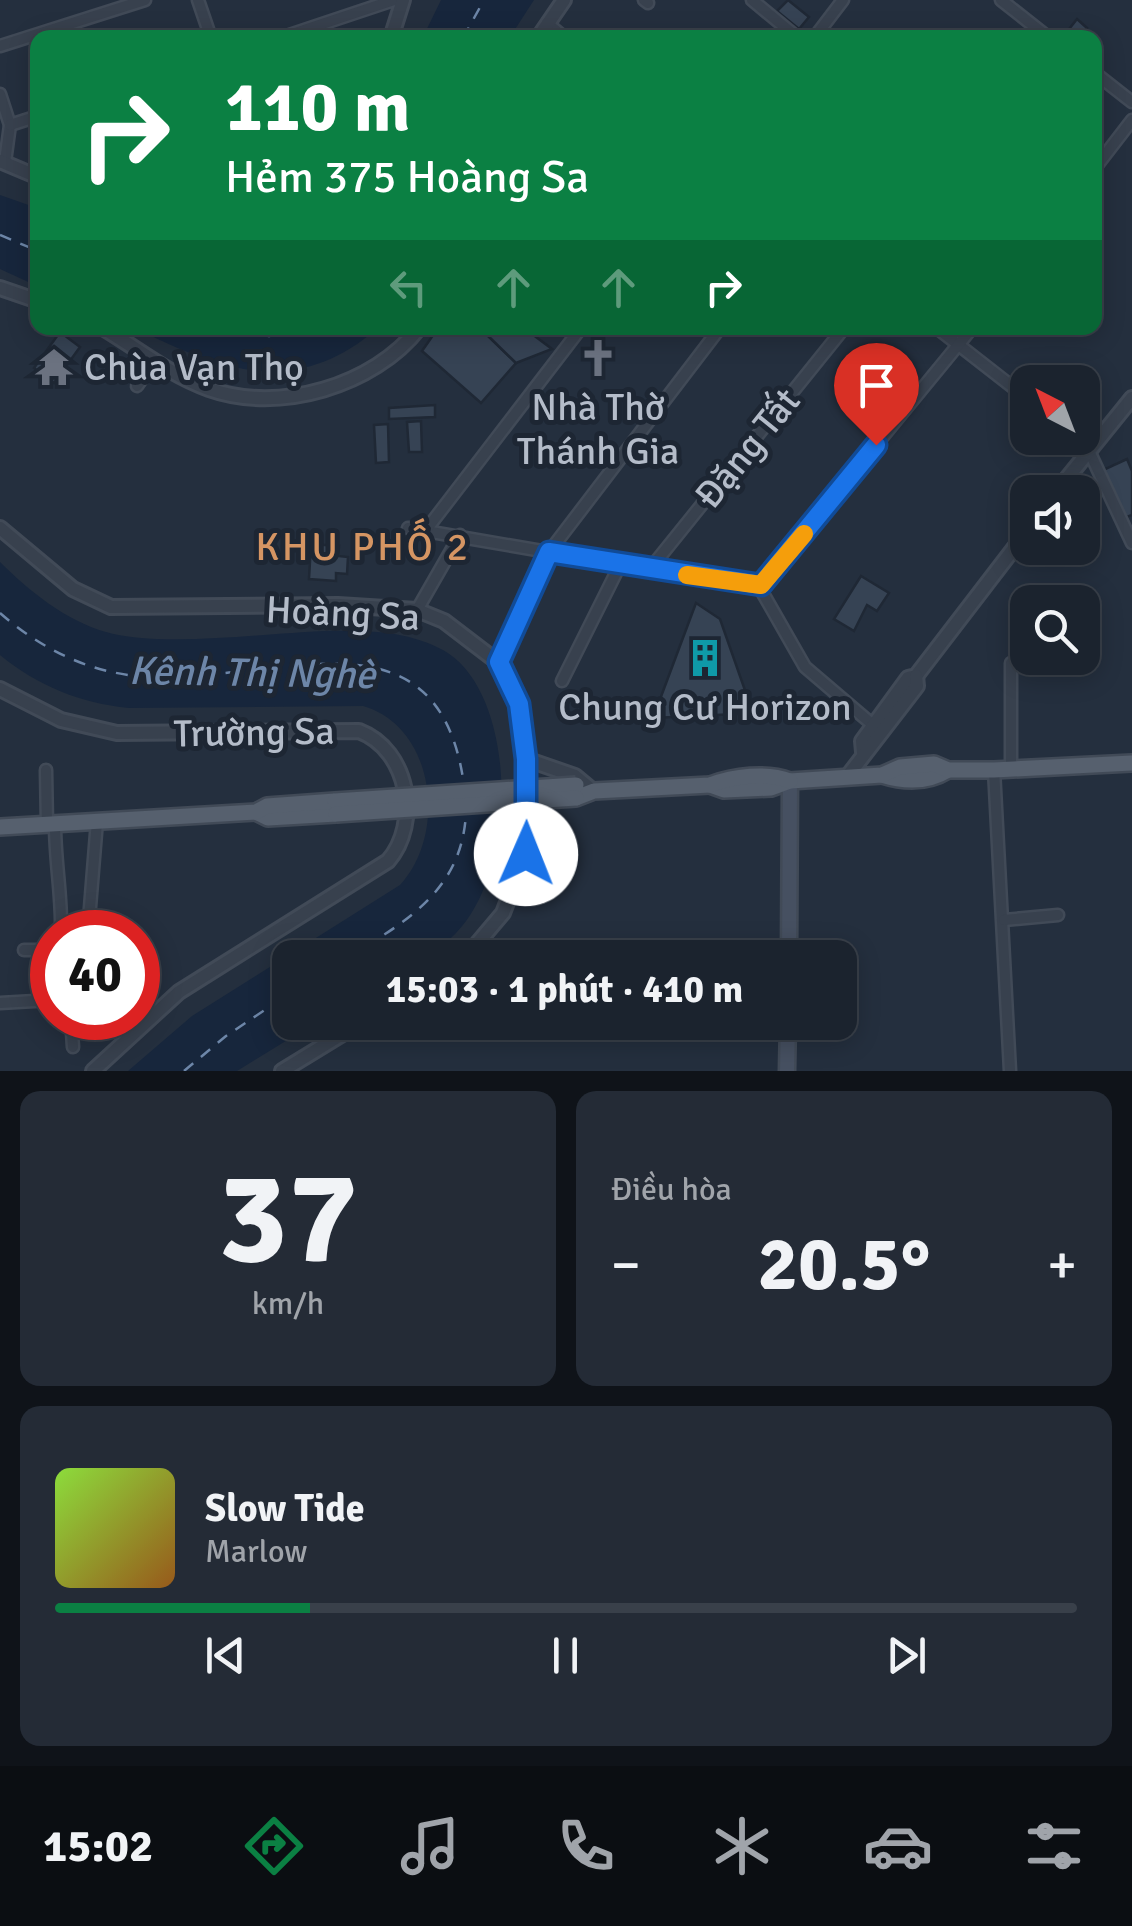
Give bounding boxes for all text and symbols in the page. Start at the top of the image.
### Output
text: 110 m [225,64,410,150]
icon: right [60,70,190,200]
text: Hẻm 375 Hoàng Sa [225,150,589,205]
icon: left [381,260,436,315]
icon: ahead [486,260,541,315]
icon: ahead [591,260,646,315]
icon: right [696,260,751,315]
church icon: Nhà Thờ Thánh Gia [577,337,619,379]
pin [834,343,919,446]
place label: Chùa Vạn Thọ [84,344,304,391]
temple icon: Chùa Vạn Thọ [33,346,75,388]
icon: arrive [849,358,904,413]
north arrow [1010,365,1100,455]
map controls [1010,365,1100,675]
street label: Ðặng Tất [685,379,810,518]
place label: Nhà Thờ Thánh Gia [517,384,679,475]
button: sound [1010,475,1100,565]
district label: KHU PHỐ 2 [255,518,471,572]
button: search [1010,585,1100,675]
street label: Hoàng Sa [265,586,421,641]
building icon: Chung Cư Horizon [684,637,726,679]
water label: Kênh Thị Nghè [128,646,378,700]
place label: Chung Cư Horizon [558,684,852,731]
street label: Trường Sa [173,708,335,757]
position arrow [474,802,578,906]
speed limit sign: 40 [30,910,160,1040]
text: 15:03 · 1 phút · 410 m [386,966,743,1013]
text: 37 [218,1139,358,1299]
text: Điều hòa [611,1170,732,1209]
text: 20.5° [758,1218,931,1311]
text: − [611,1231,641,1299]
text: + [1047,1231,1077,1299]
text: km/h [252,1284,324,1323]
text: Slow Tide [205,1485,365,1532]
text: Marlow [205,1532,307,1571]
icon: previous [198,1628,253,1683]
icon: pause [538,1628,593,1683]
icon: next [879,1628,934,1683]
icon: directions [239,1811,309,1881]
icon: music [395,1811,465,1881]
icon: phone [551,1811,621,1881]
icon: climate [707,1811,777,1881]
icon: car [863,1811,933,1881]
icon: filters [1019,1811,1089,1881]
text: 15:02 [43,1819,153,1874]

